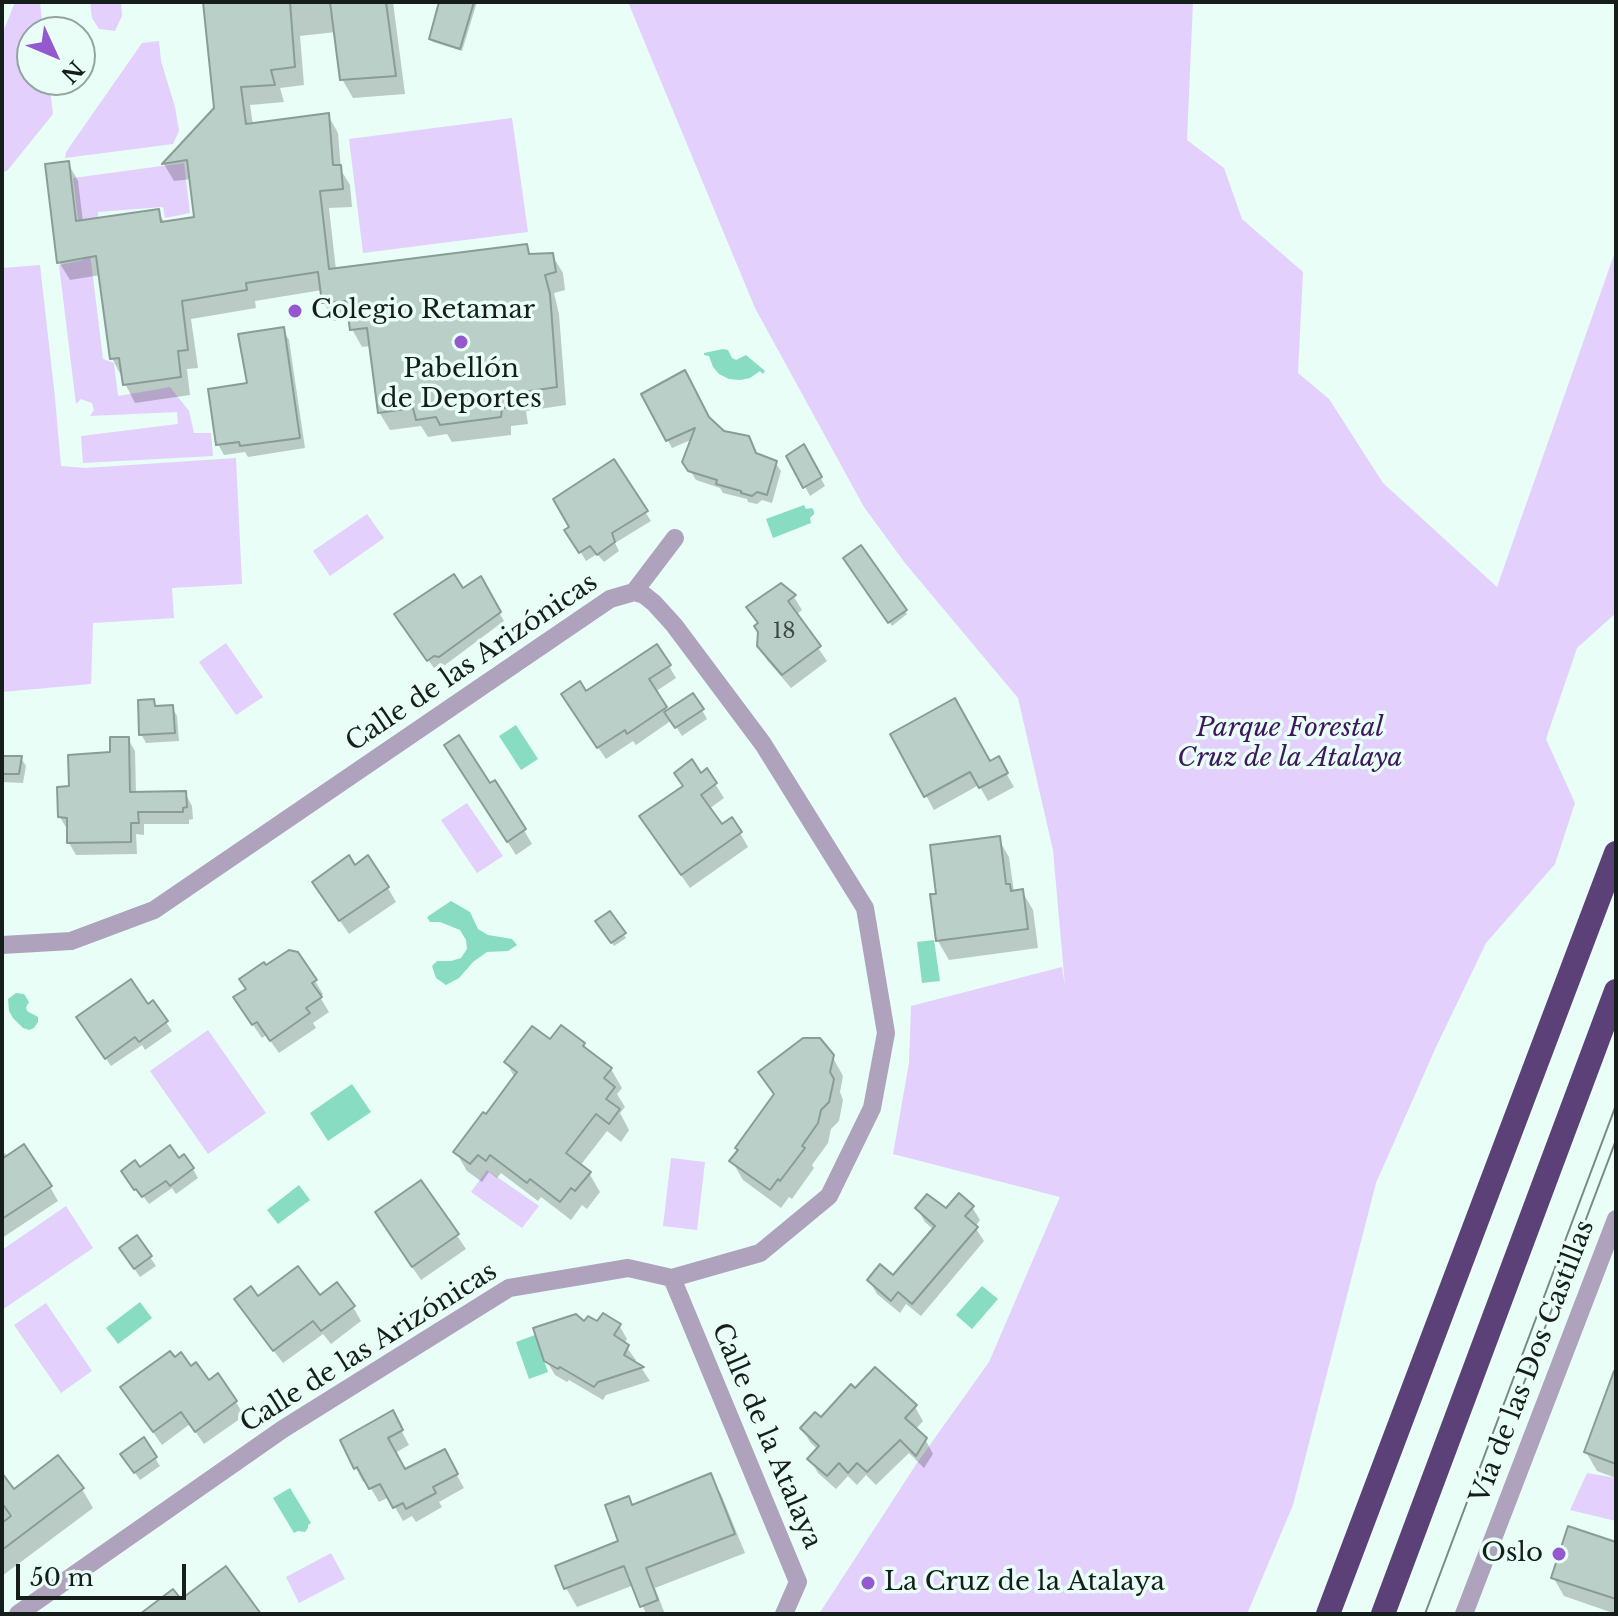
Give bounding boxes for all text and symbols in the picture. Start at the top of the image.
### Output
north arrow [16,16,96,96]
text: N [55,55,89,88]
place label: Colegio Retamar [311,295,535,327]
marker: Colegio Retamar [286,302,304,320]
marker: Pabellón de Deportes [452,333,470,351]
place label: Pabellón de Deportes [380,354,542,416]
street label: Calle de las Arizónicas [340,567,604,759]
house number: 18 [772,619,796,645]
park label: Parque Forestal Cruz de la Atalaya [1177,713,1403,774]
street label: Vía de las Dos Castillas [1465,1216,1601,1508]
street label: Calle de las Arizónicas [235,1256,503,1440]
street label: Calle de la Atalaya [704,1319,828,1553]
place label: Oslo [1481,1538,1543,1570]
marker: Oslo [1550,1545,1568,1563]
scale bar [20,1548,190,1598]
text: 50 m [30,1563,93,1592]
place label: La Cruz de la Atalaya [884,1567,1165,1599]
marker: La Cruz de la Atalaya [859,1574,877,1592]

